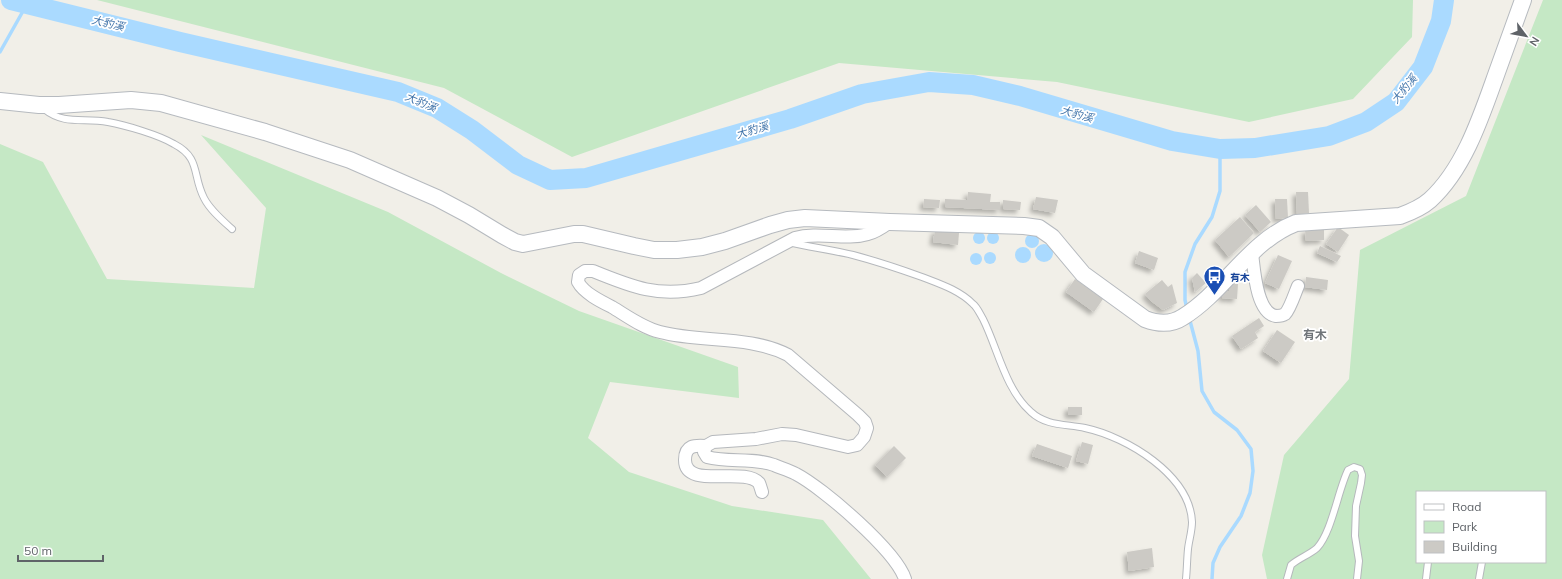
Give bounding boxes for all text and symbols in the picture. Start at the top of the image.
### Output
water label: 大豹溪 [90,12,128,34]
north arrow [1506,16,1546,56]
text: N [1526,34,1543,49]
water label: 大豹溪 [1388,70,1421,106]
water label: 大豹溪 [403,89,441,116]
water label: 大豹溪 [1059,103,1097,126]
water label: 大豹溪 [734,118,772,141]
bus stop icon: 有木 [1202,264,1228,297]
place label: 有木 [1230,271,1250,284]
district label: 有木 [1303,327,1327,342]
legend [1416,491,1546,563]
text: Road [1452,499,1481,514]
text: Park [1452,519,1478,534]
scale bar [18,537,103,563]
text: Building [1452,539,1497,554]
text: 50 m [24,543,52,558]

